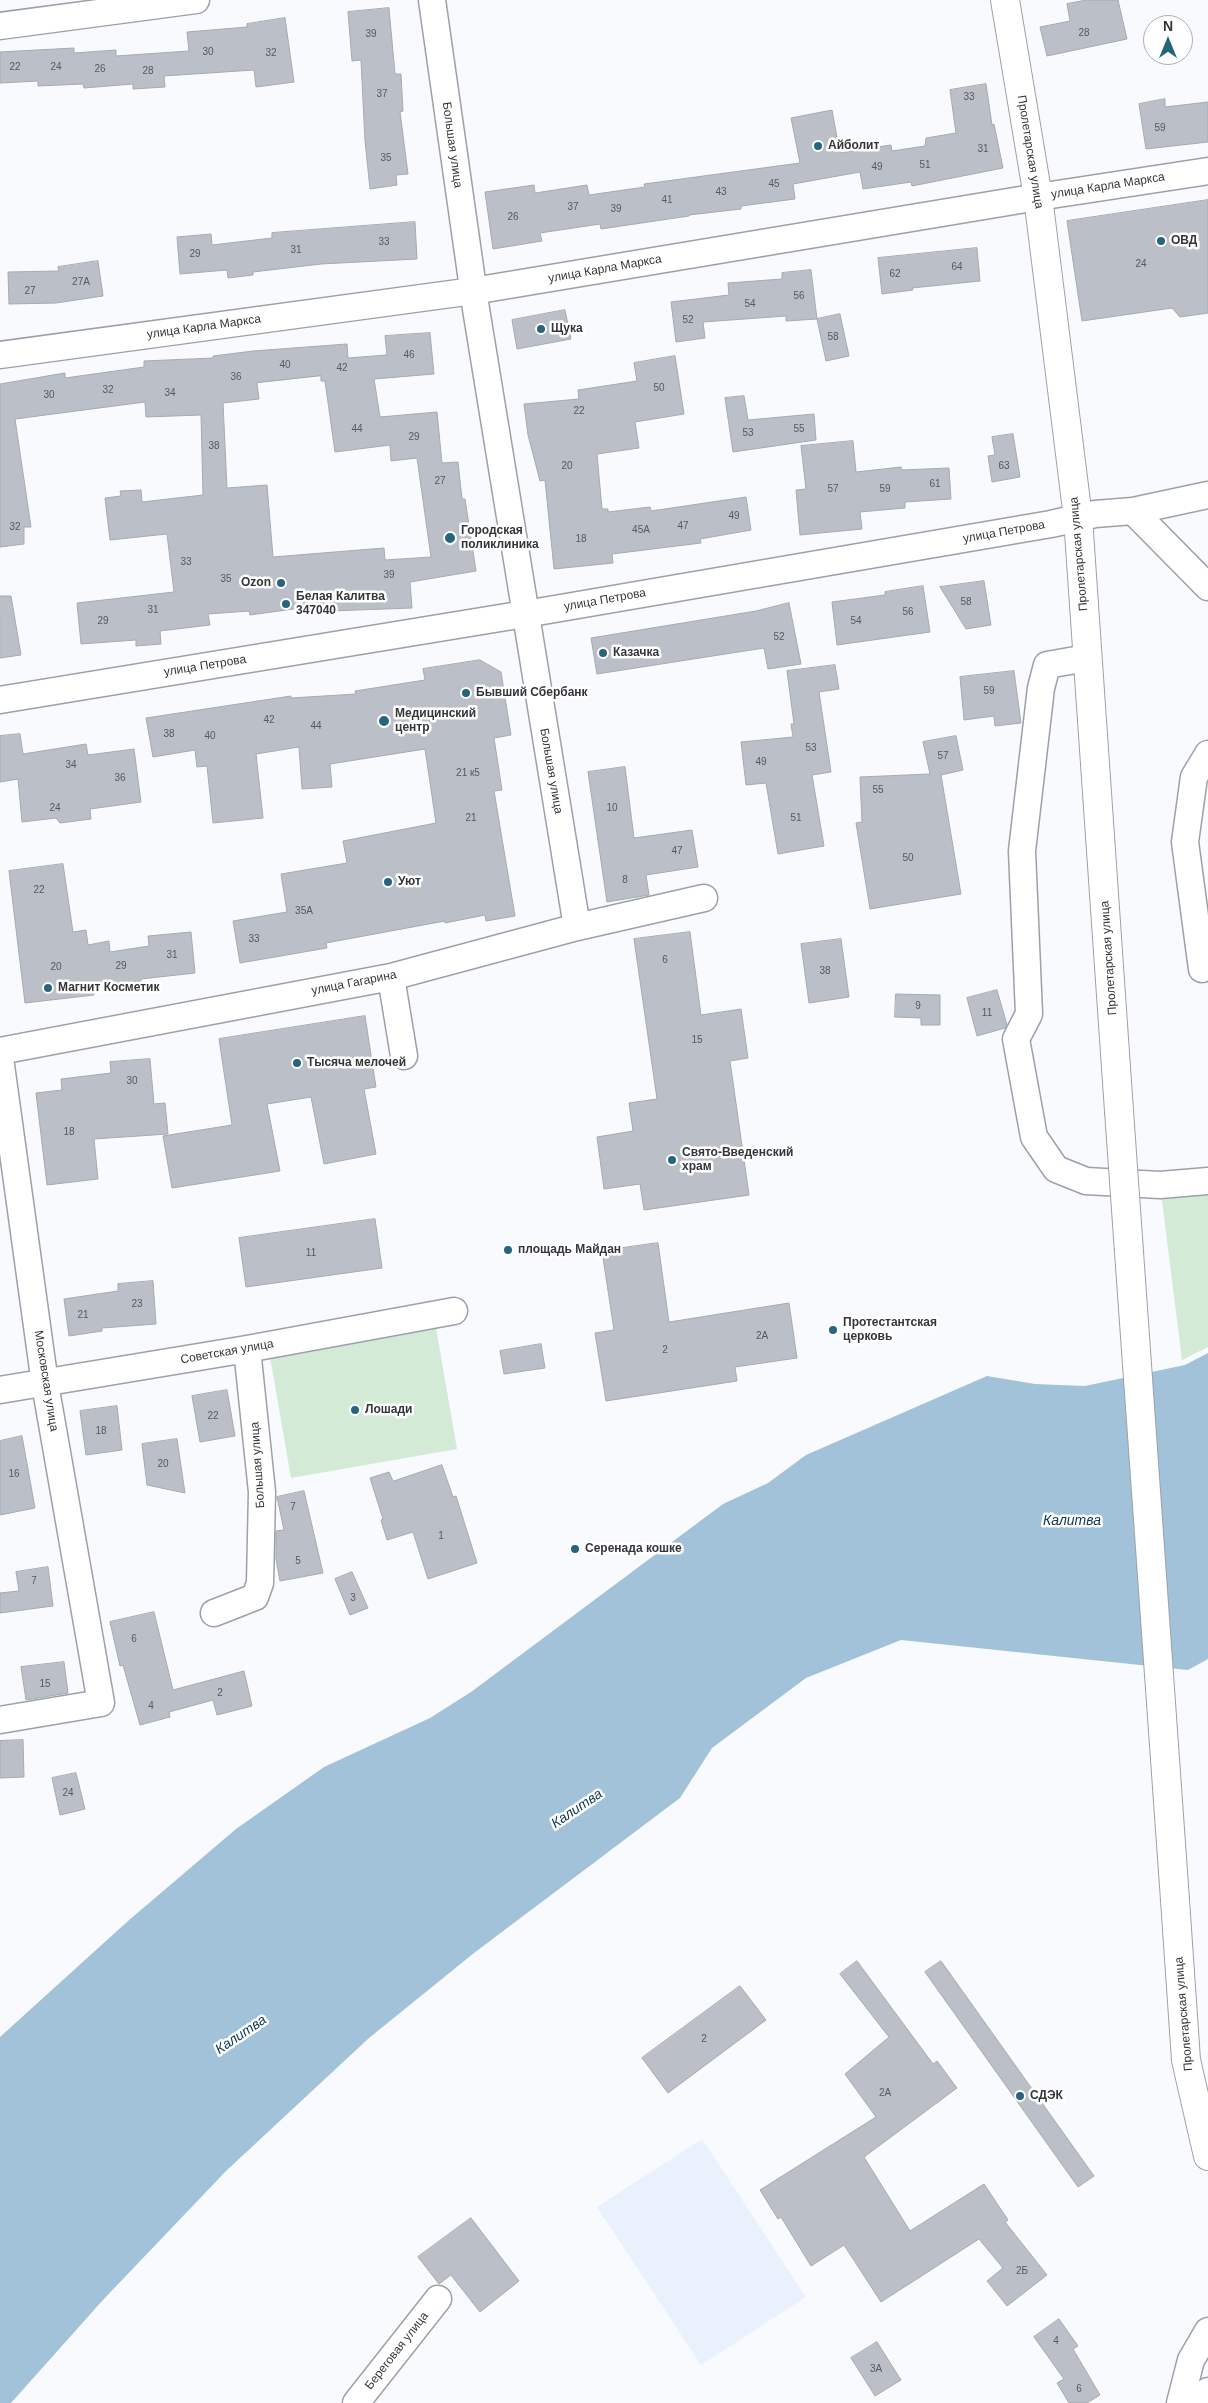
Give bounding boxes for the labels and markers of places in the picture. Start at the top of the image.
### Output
place label: Айболит [828,139,879,153]
marker: Айболит [812,140,824,152]
place label: ОВД [1171,234,1197,248]
marker: ОВД [1155,235,1167,247]
place label: Щука [551,322,583,336]
marker: Щука [535,323,547,335]
place label: Городская поликлиника [461,524,539,552]
marker: Городская поликлиника [443,531,457,545]
place label: Ozon [241,576,271,590]
marker: Ozon [275,577,287,589]
place label: Белая Калитва 347040 [296,590,385,618]
marker: Белая Калитва 347040 [280,598,292,610]
place label: Казачка [613,646,659,660]
marker: Казачка [597,647,609,659]
place label: Бывший Сбербанк [476,686,588,700]
marker: Бывший Сбербанк [460,687,472,699]
place label: Медицинский центр [395,707,476,735]
marker: Медицинский центр [377,714,391,728]
place label: Уют [398,875,421,889]
marker: Уют [382,876,394,888]
place label: Магнит Косметик [58,981,159,995]
marker: Магнит Косметик [42,982,54,994]
place label: Тысяча мелочей [307,1056,406,1070]
marker: Тысяча мелочей [291,1057,303,1069]
place label: Свято-Введенский храм [682,1146,793,1174]
marker: Свято-Введенский храм [666,1154,678,1166]
place label: площадь Майдан [518,1243,621,1257]
marker: площадь Майдан [502,1244,514,1256]
place label: Протестантская церковь [843,1316,937,1344]
marker: Протестантская церковь [827,1324,839,1336]
place label: Лошади [365,1403,412,1417]
marker: Лошади [349,1404,361,1416]
place label: Серенада кошке [585,1542,682,1556]
marker: Серенада кошке [569,1543,581,1555]
place label: СДЭК [1030,2089,1063,2103]
marker: СДЭК [1014,2090,1026,2102]

